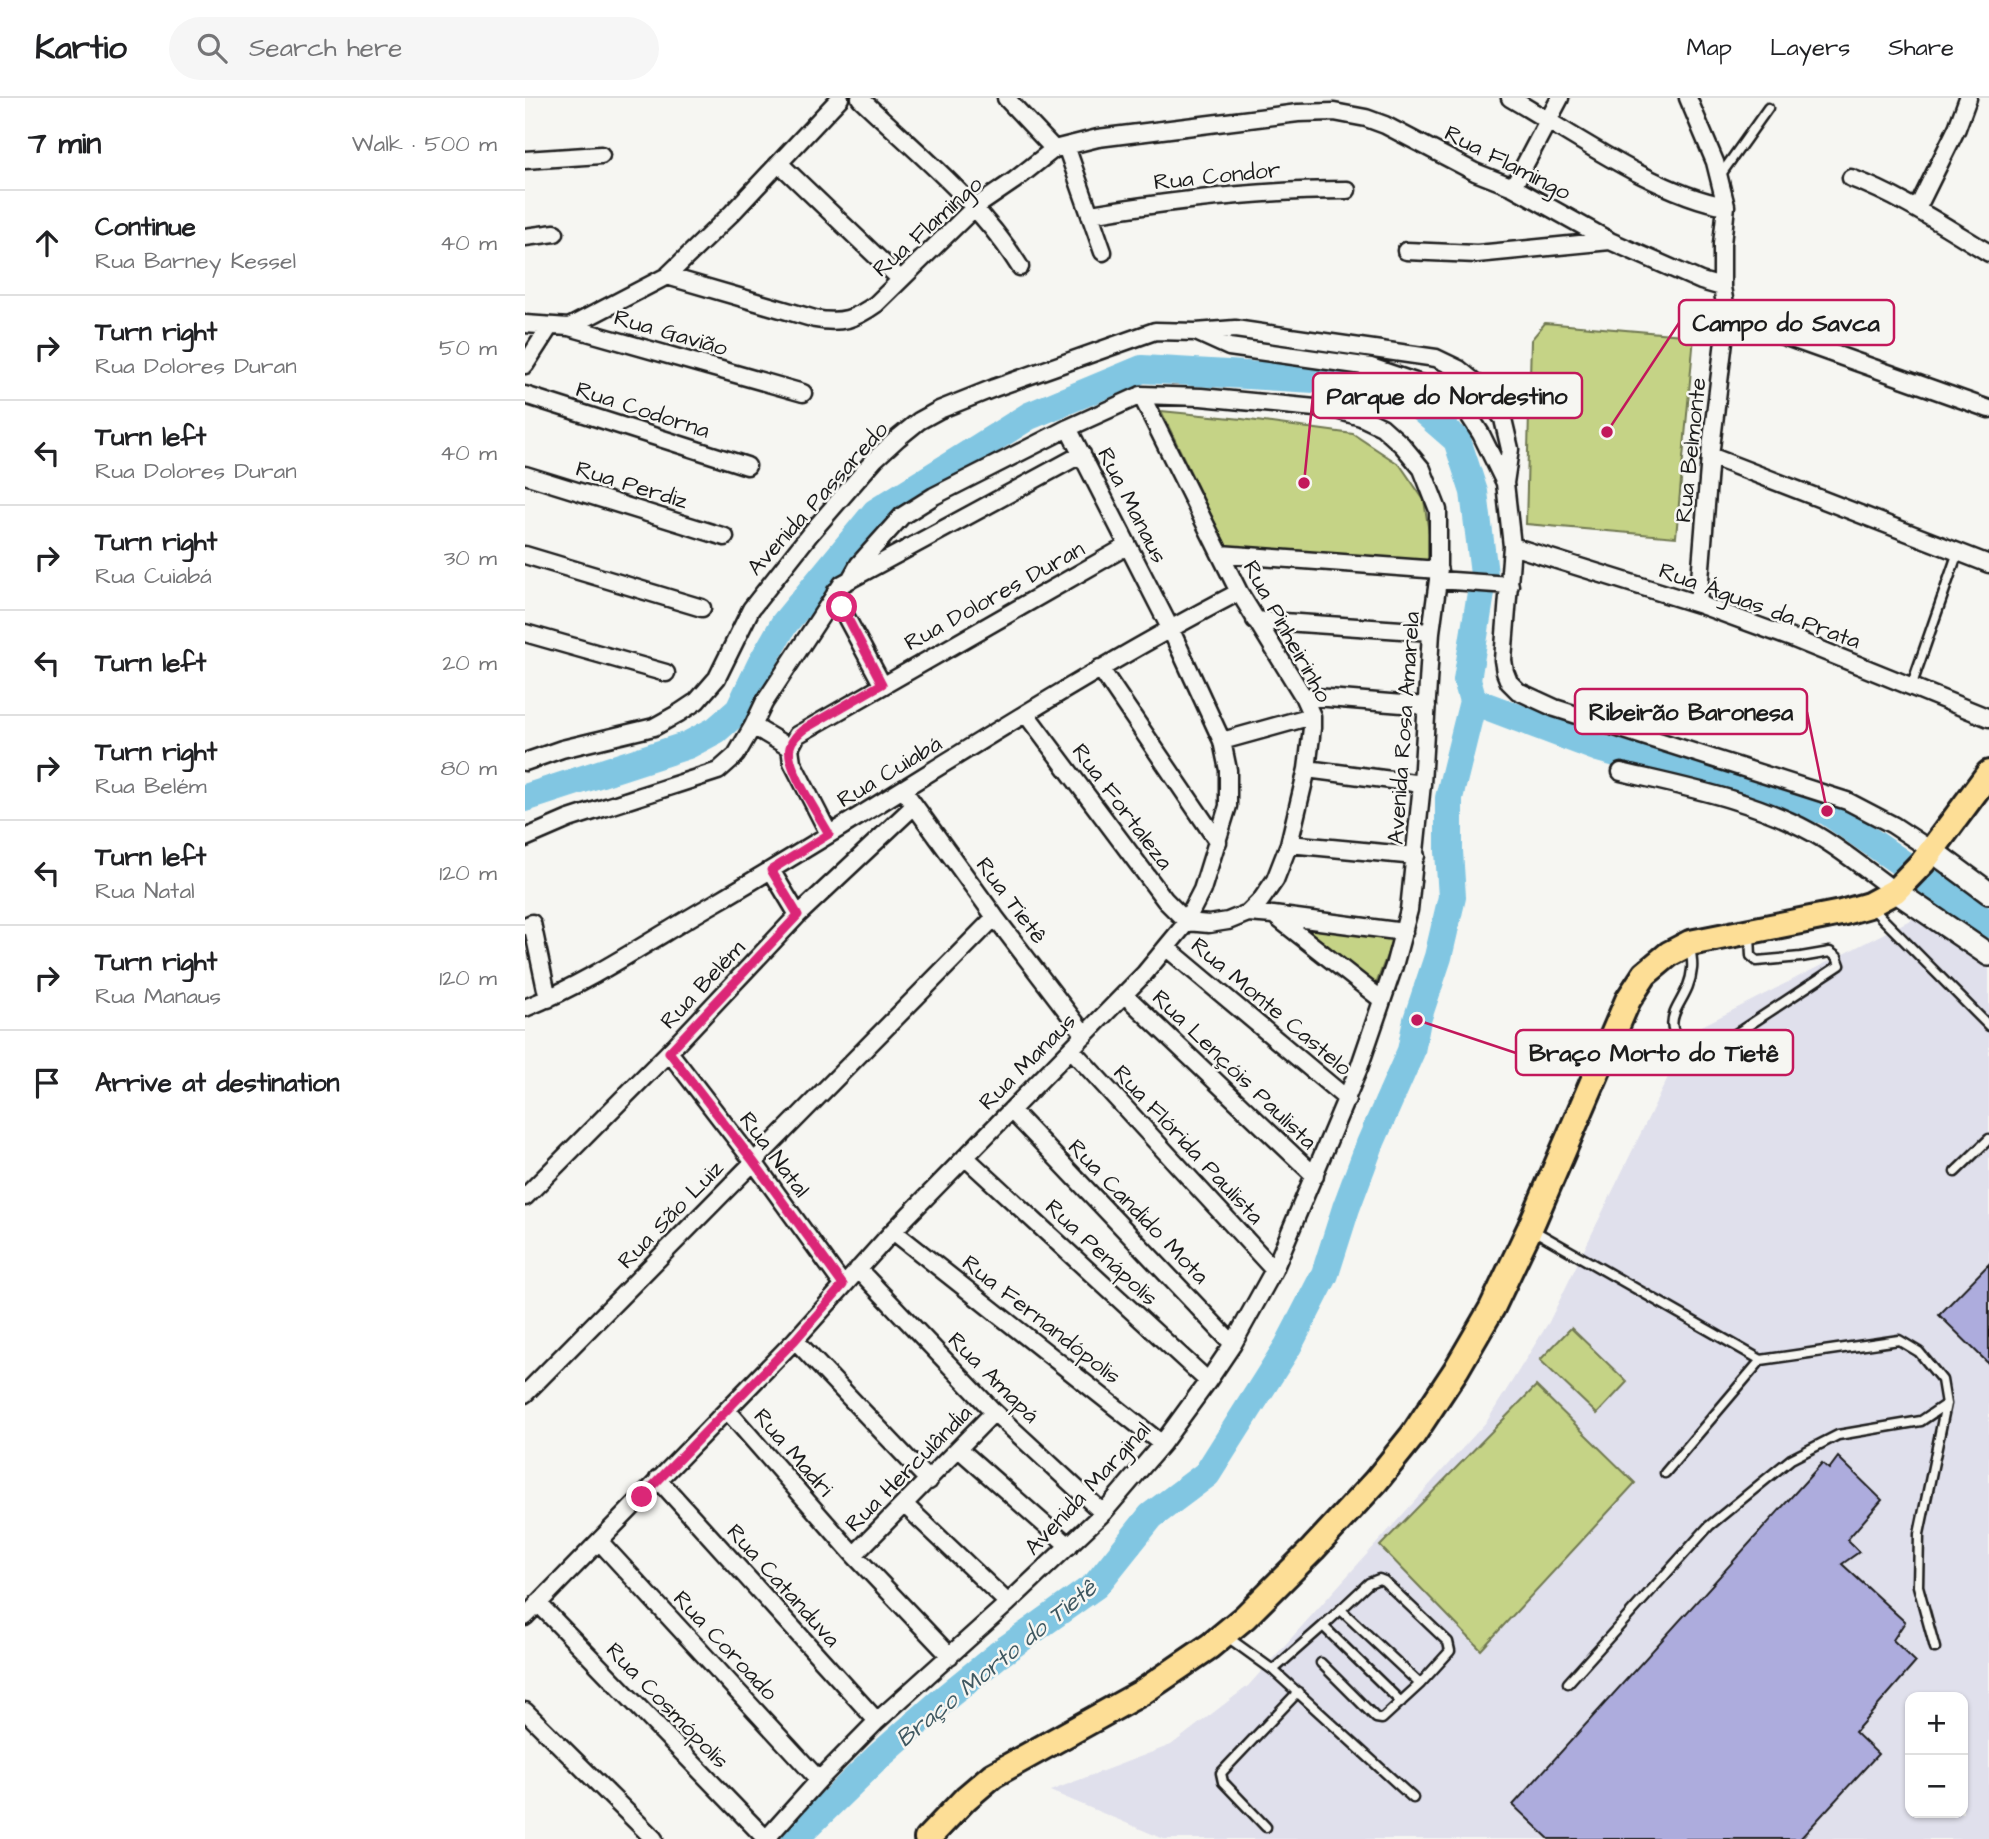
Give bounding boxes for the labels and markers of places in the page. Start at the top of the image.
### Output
callout: Campo do Savca [1679,300,1894,345]
callout: Parque do Nordestino [1313,373,1582,418]
callout: Ribeirão Baronesa [1575,689,1807,734]
callout: Braço Morto do Tietê [1516,1030,1793,1075]

